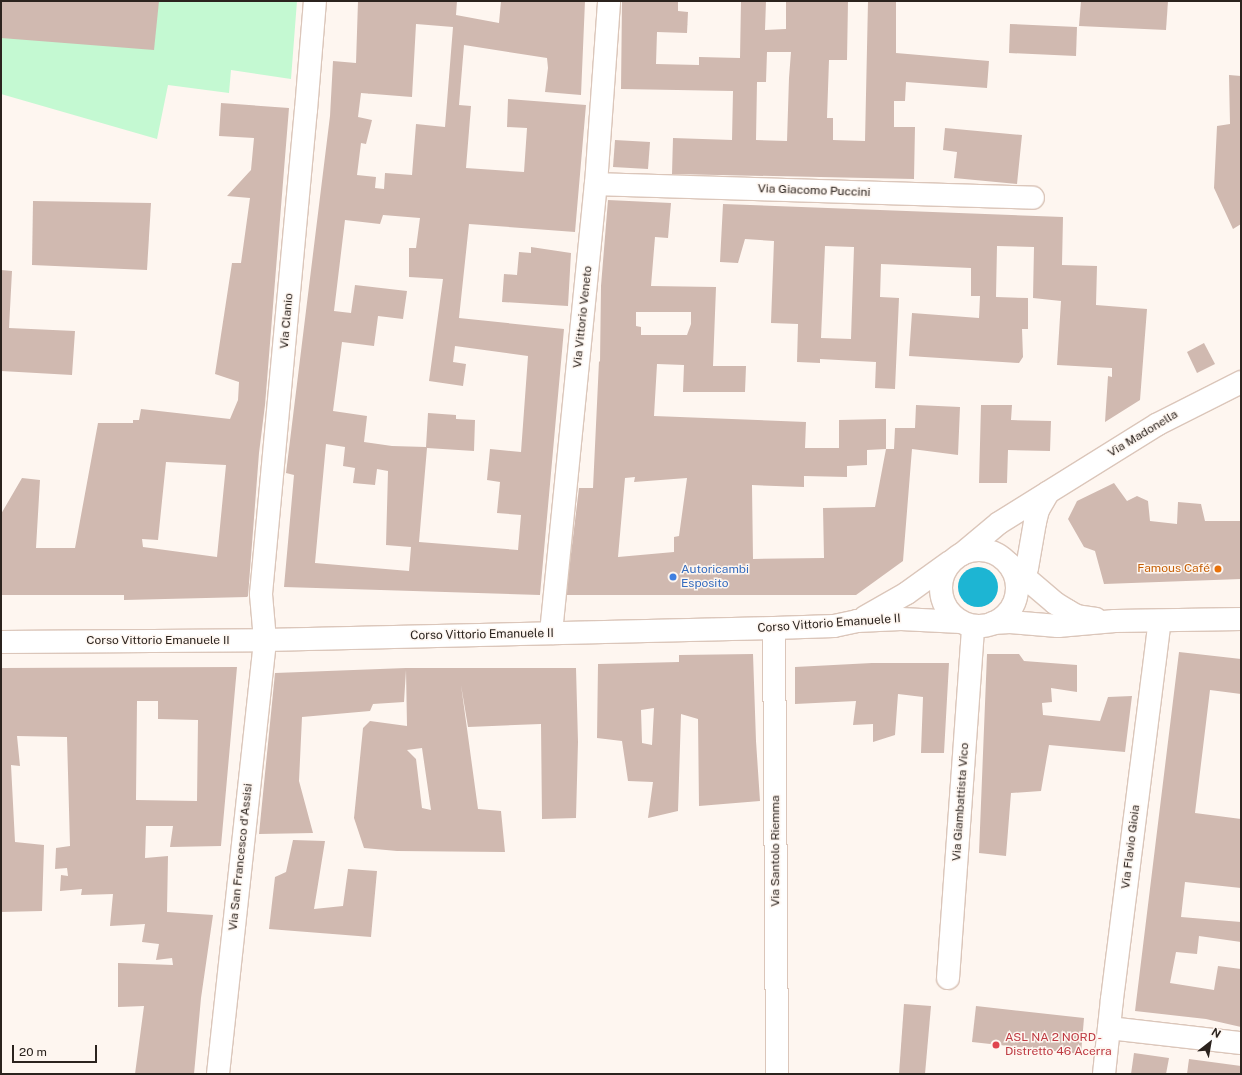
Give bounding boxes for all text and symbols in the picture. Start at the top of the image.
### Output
street label: Via Giacomo Puccini [757,182,871,200]
street label: Via Vittorio Veneto [570,265,596,369]
street label: Via Clanio [277,293,297,349]
street label: Via Madonella [1105,407,1181,461]
place label: Famous Café [1137,562,1210,576]
place label: Autoricambi Esposito [681,563,749,591]
marker: Famous Café [1213,564,1223,574]
marker: Autoricambi Esposito [668,572,678,582]
street label: Corso Vittorio Emanuele II [757,612,901,636]
street label: Corso Vittorio Emanuele II [410,627,554,643]
street label: Corso Vittorio Emanuele II [86,634,230,648]
street label: Via Giambattista Vico [950,742,972,862]
street label: Via San Francesco d'Assisi [226,783,256,931]
street label: Via Santolo Riemma [769,795,783,907]
street label: Via Flavio Gioia [1119,804,1143,890]
north arrow [1190,1023,1230,1063]
text: N [1209,1025,1223,1040]
place label: ASL NA 2 NORD - Distretto 46 Acerra [1005,1031,1112,1059]
scale bar [14,1037,99,1063]
marker: ASL NA 2 NORD - Distretto 46 Acerra [990,1039,1002,1051]
text: 20 m [19,1045,47,1059]

